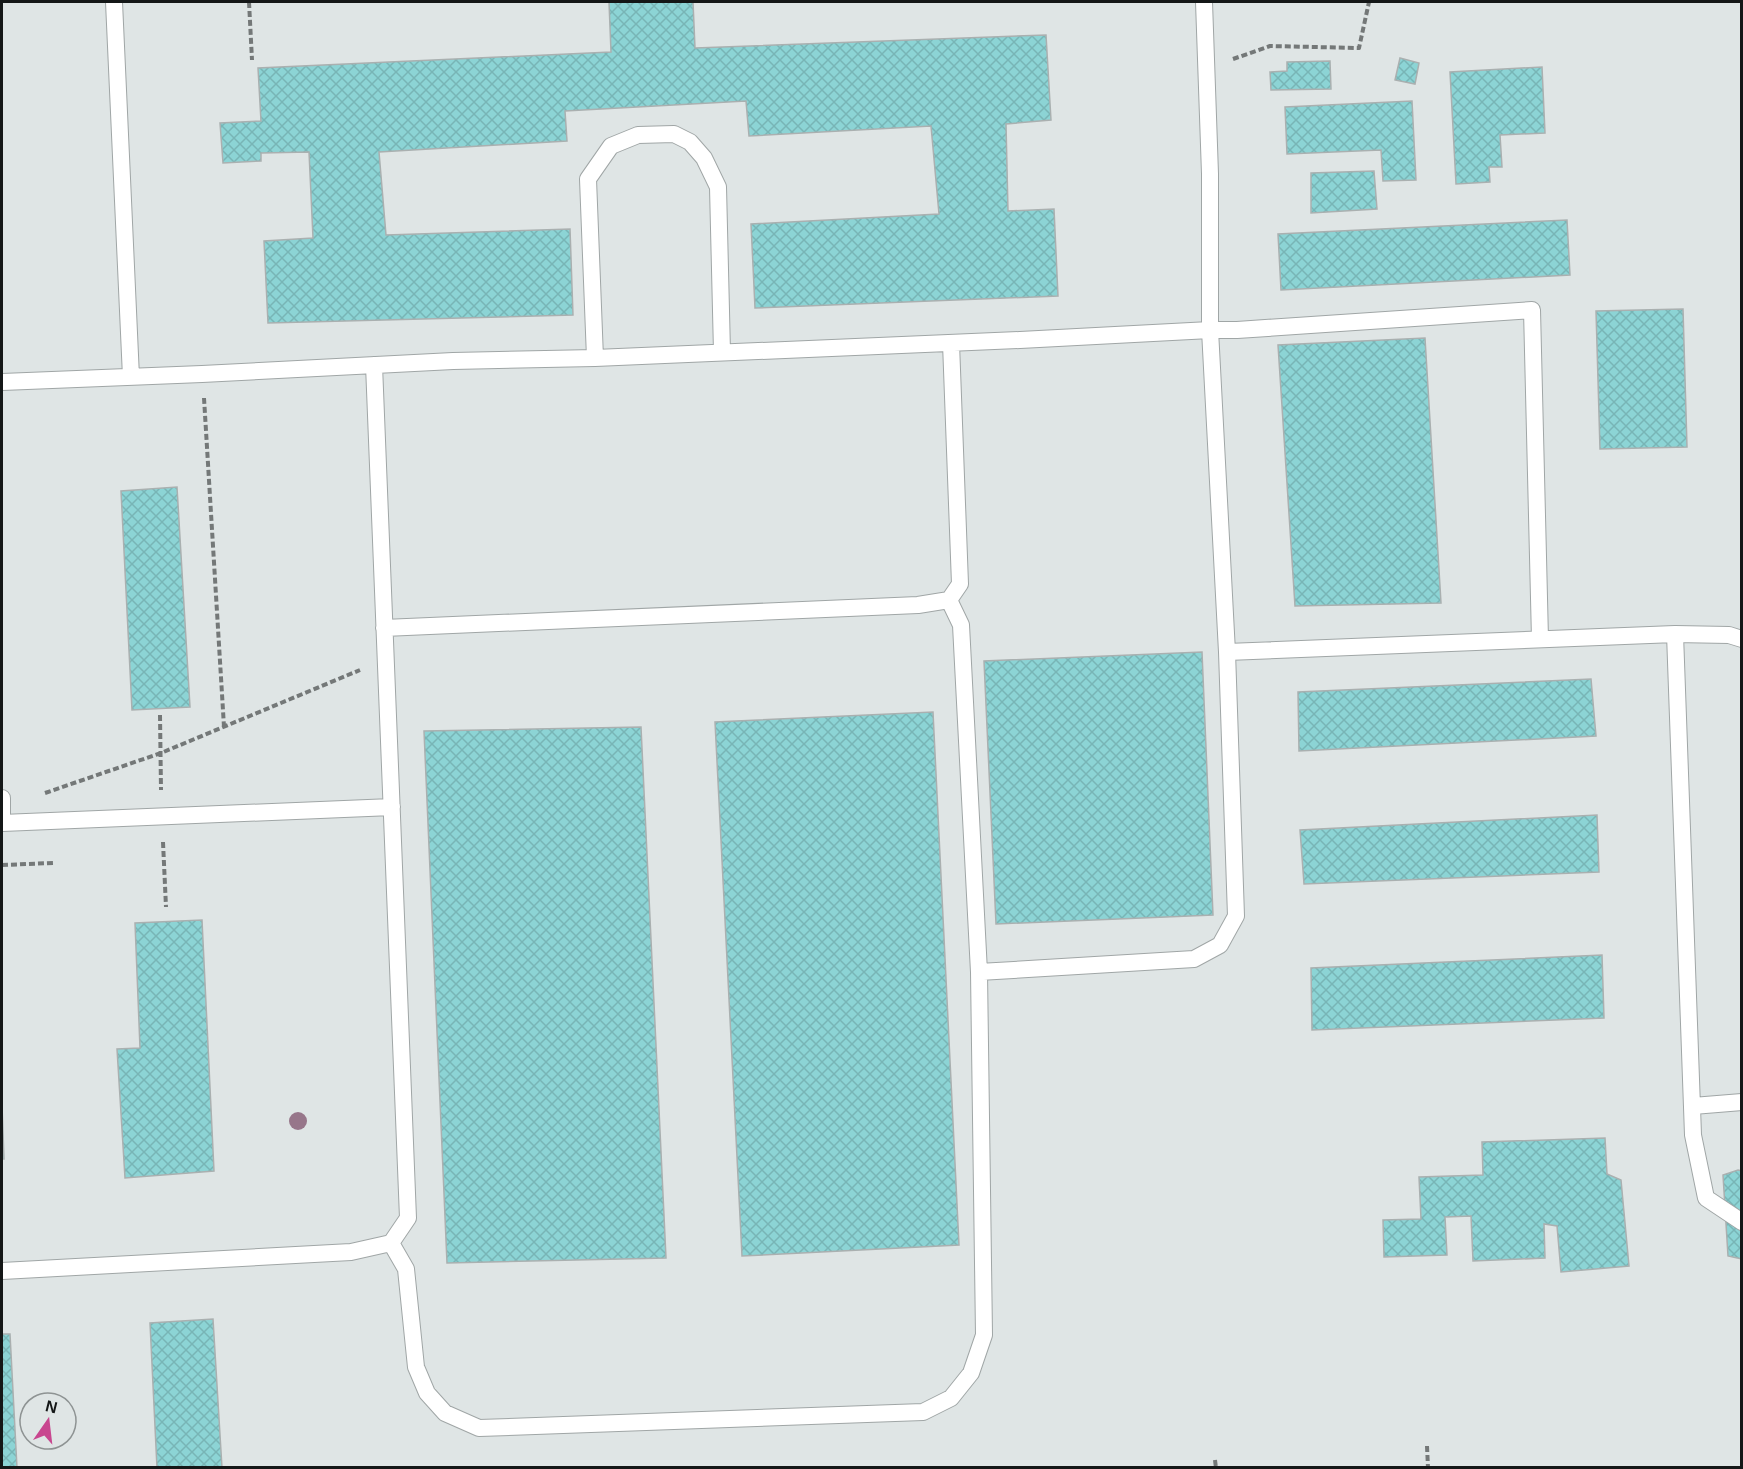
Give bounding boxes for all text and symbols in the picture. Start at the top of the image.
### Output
north arrow [18,1391,78,1451]
text: N [44,1397,59,1417]

